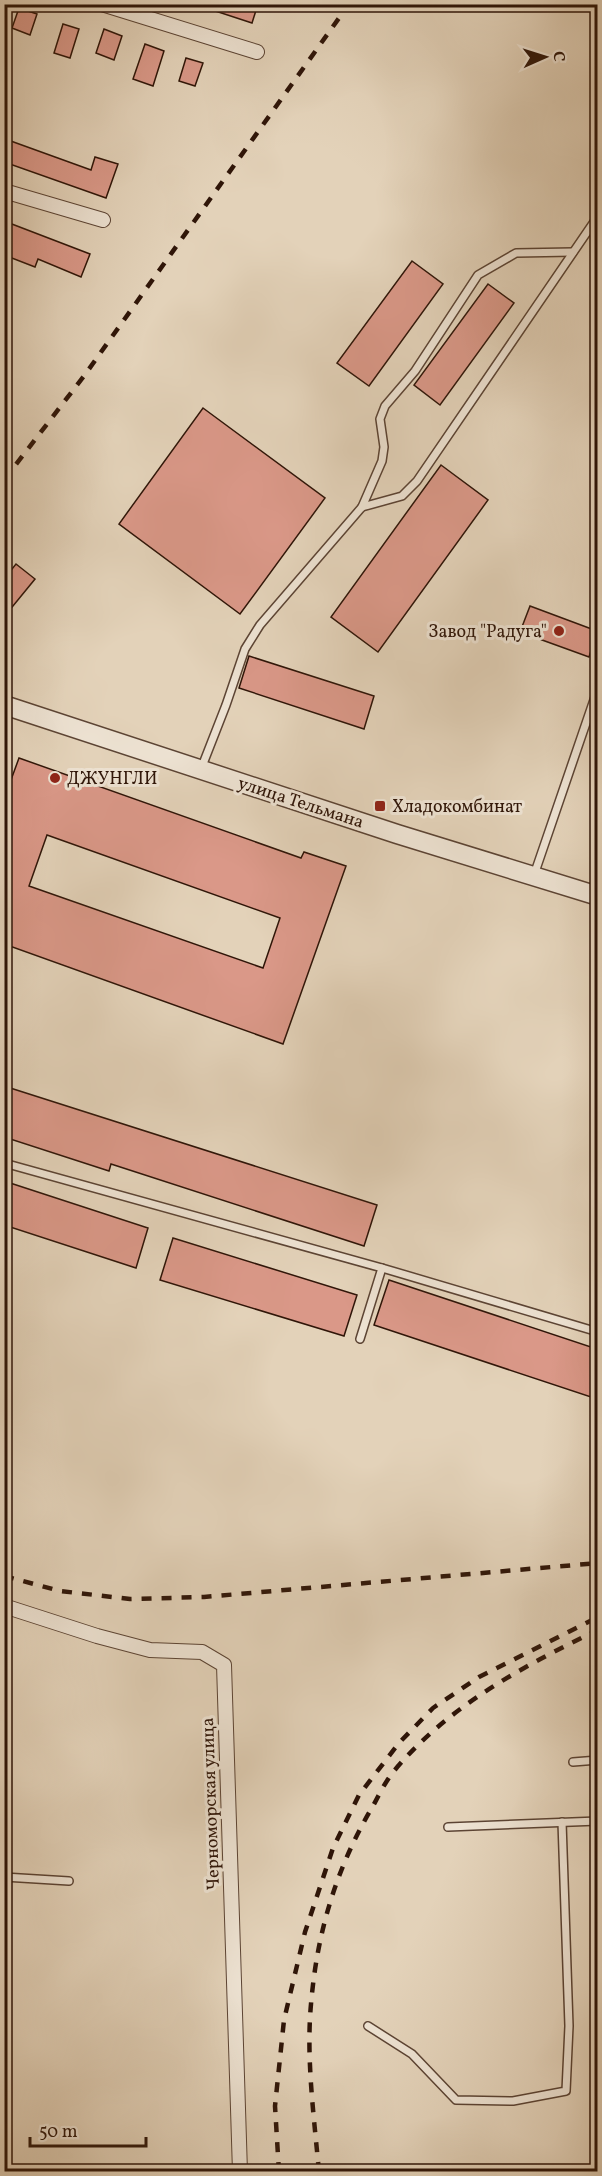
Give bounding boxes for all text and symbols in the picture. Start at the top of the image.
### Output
north arrow [515,27,575,87]
text: С [547,51,569,62]
place label: Завод "Радуга" [428,620,547,645]
marker: Завод "Радуга" [552,624,566,638]
place label: ДЖУНГЛИ [67,767,158,792]
marker: ДЖУНГЛИ [48,771,62,785]
street label: улица Тельмана [234,771,367,836]
place label: Хладокомбинат [392,795,522,820]
marker: Хладокомбинат [373,799,387,813]
street label: Черноморская улица [196,1717,227,1891]
scale bar [30,2110,146,2148]
text: 50 m [39,2120,78,2145]

